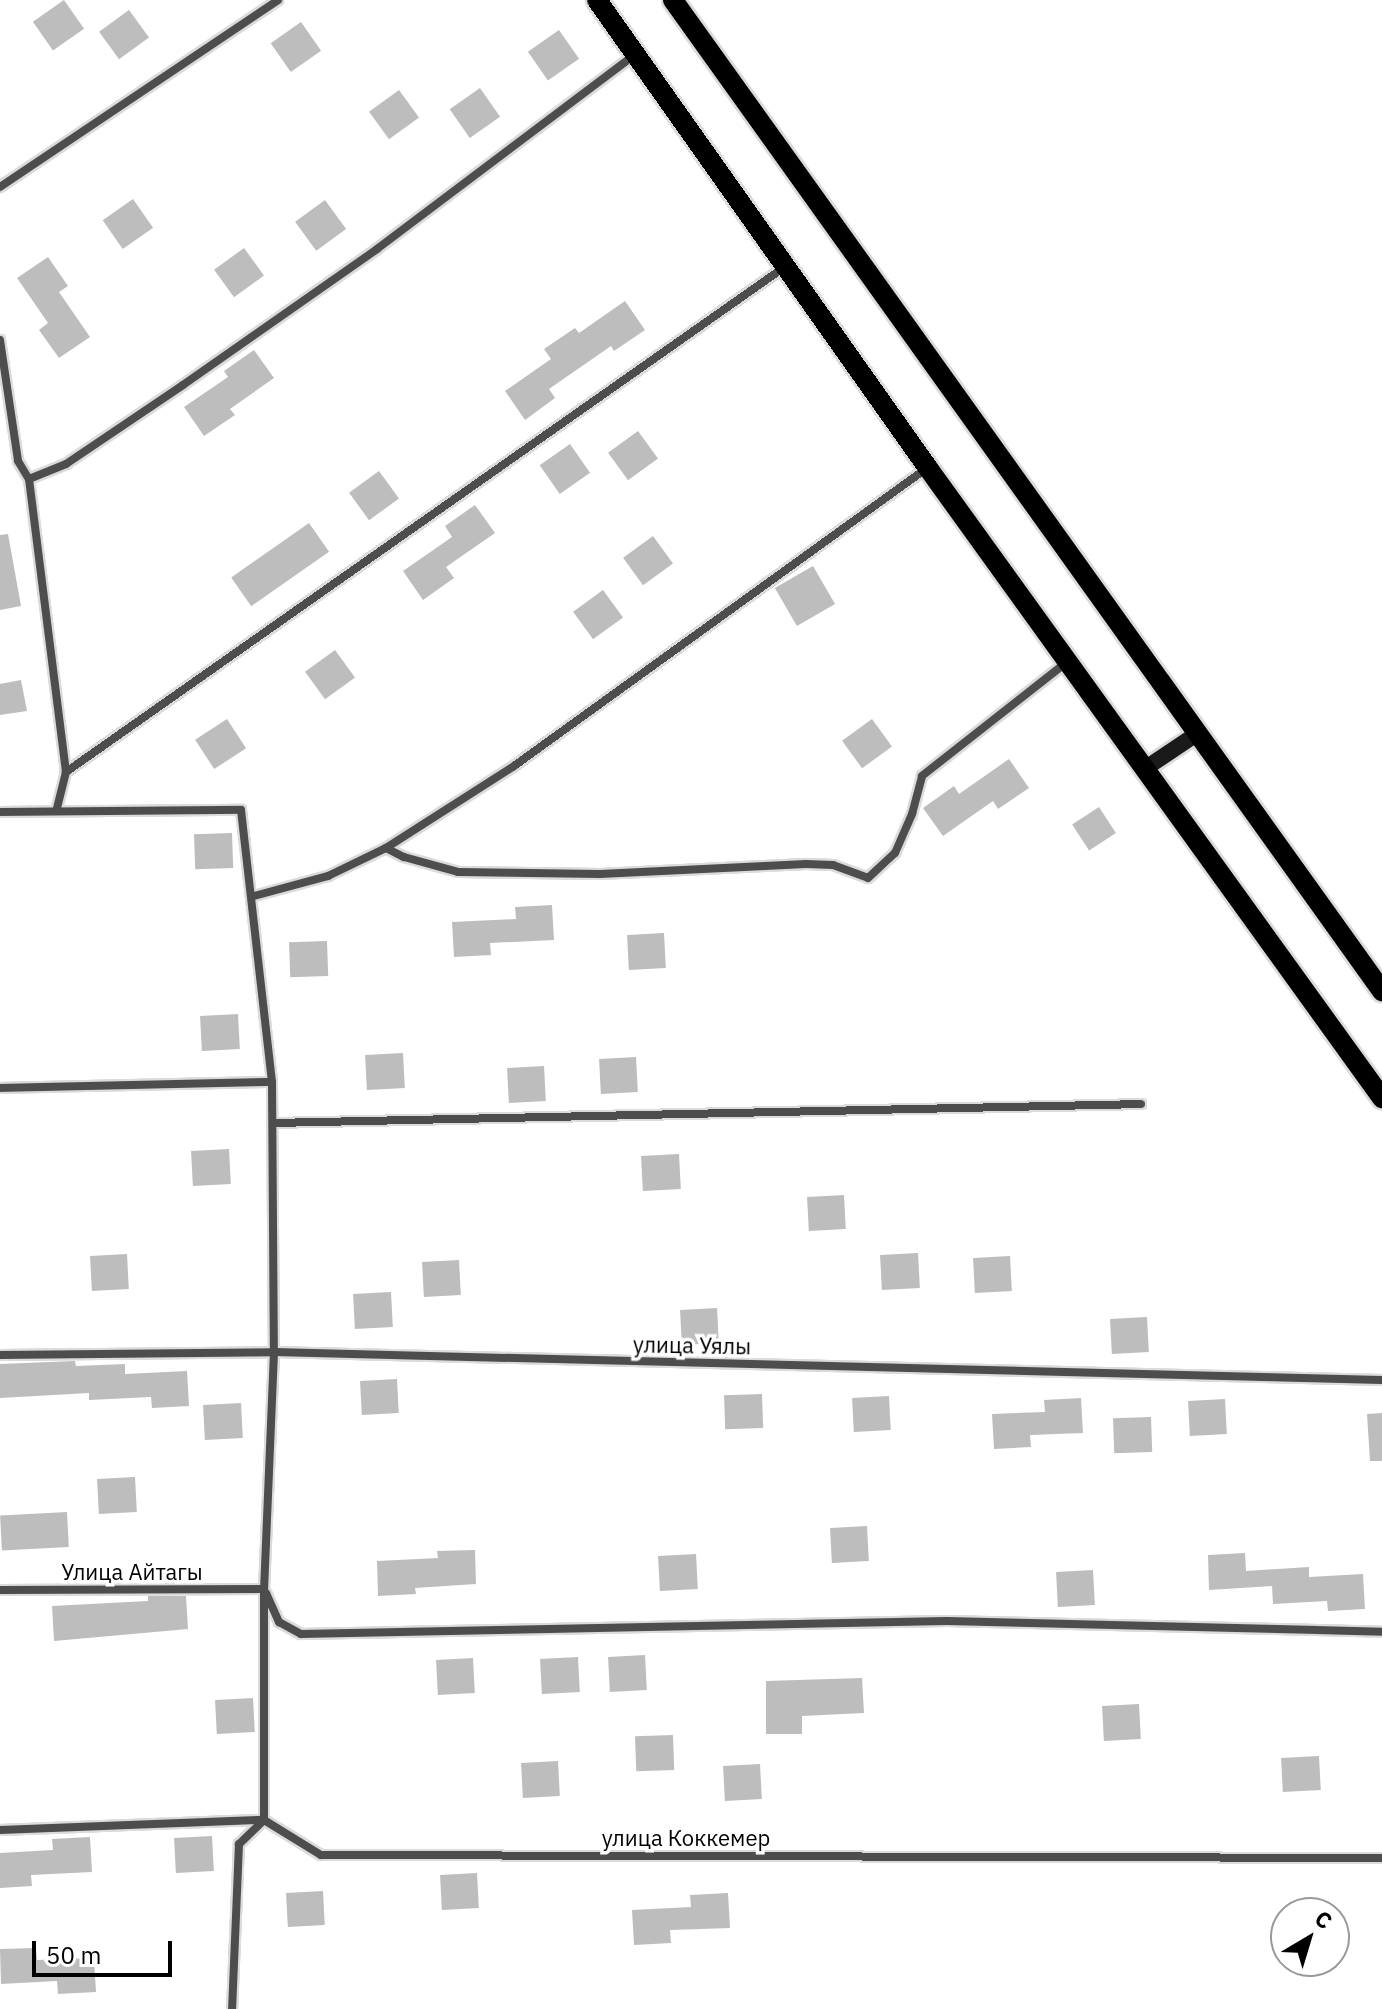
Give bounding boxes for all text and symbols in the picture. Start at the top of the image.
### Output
street label: улица Уялы [633,1331,751,1359]
street label: Улица Айтагы [61,1559,203,1585]
street label: улица Коккемер [602,1825,770,1851]
north arrow [1270,1897,1350,1977]
text: С [1309,1903,1338,1935]
scale bar [36,1925,176,1975]
text: 50 m [46,1939,101,1971]

